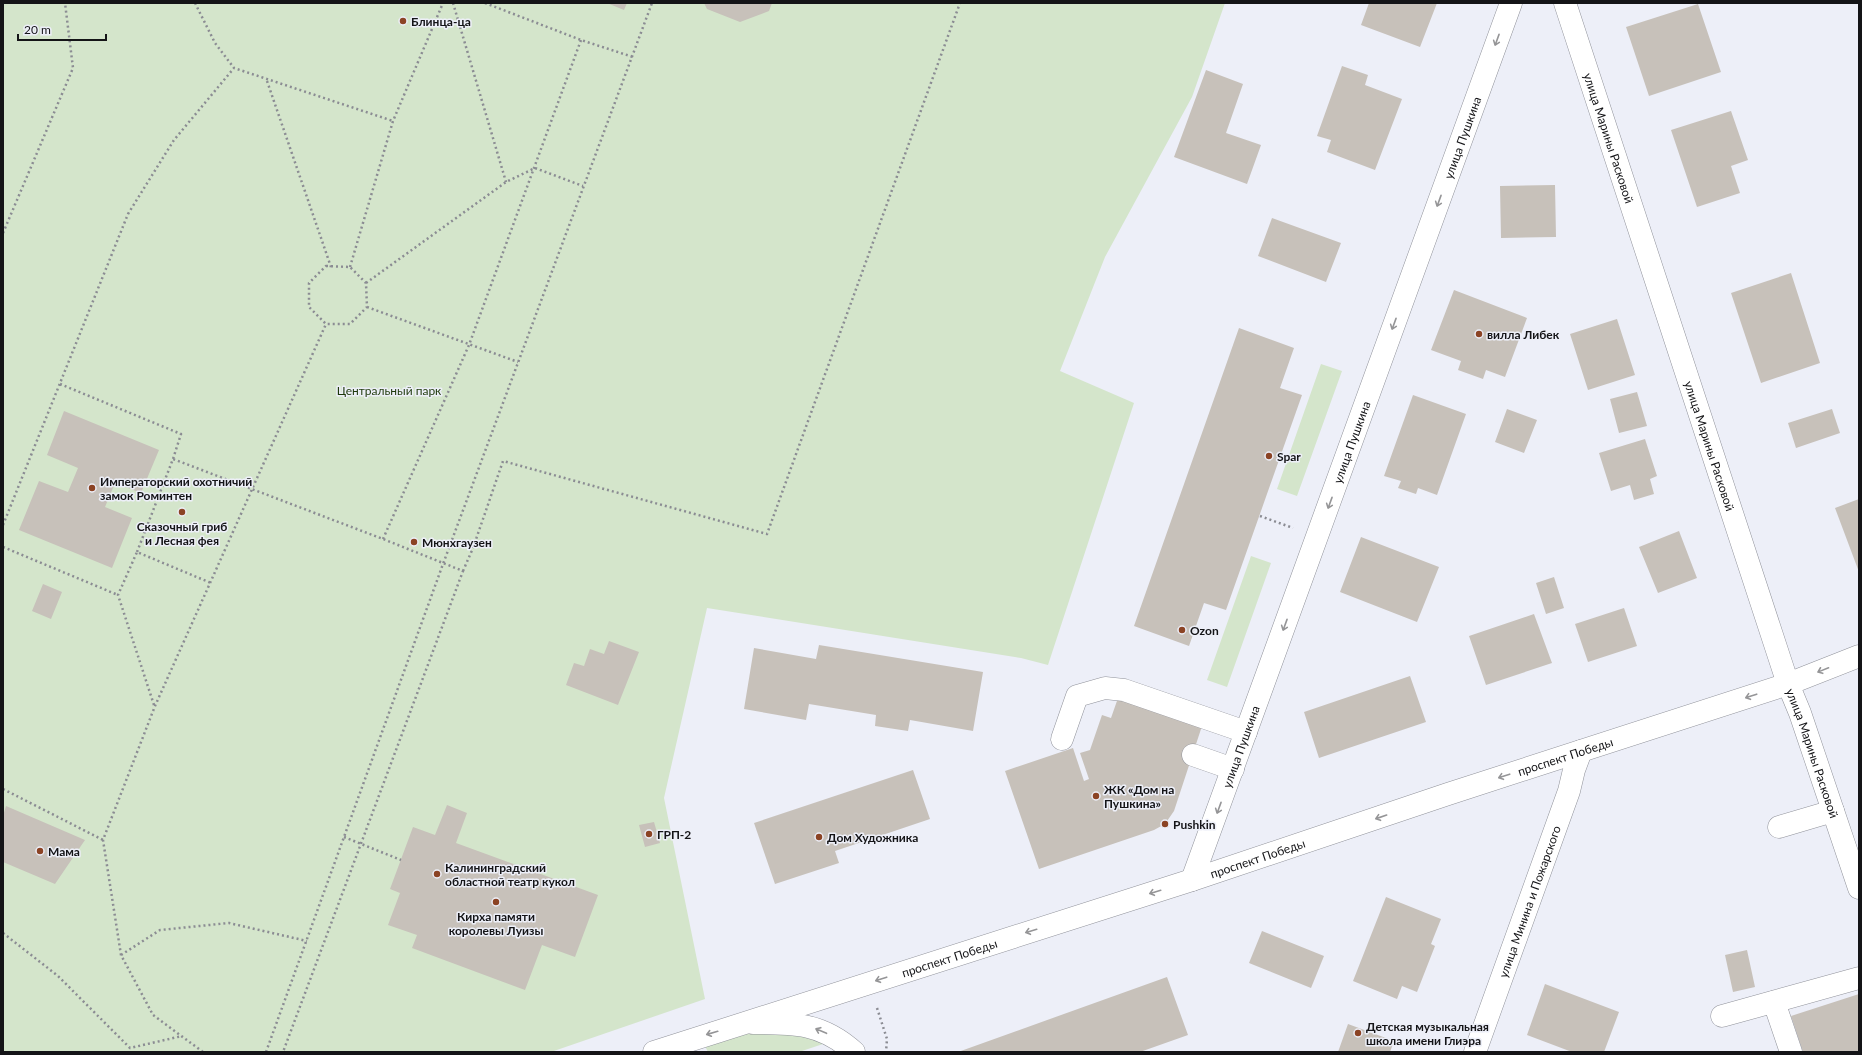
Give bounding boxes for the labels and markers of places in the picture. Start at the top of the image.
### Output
place label: Блинца-ца [411,14,471,29]
marker: Блинца-ца [398,16,408,26]
place label: вилла Либек [1487,327,1560,342]
marker: вилла Либек [1474,329,1484,339]
place label: Spar [1277,449,1301,464]
marker: Spar [1264,451,1274,461]
place label: Императорский охотничий замок Роминтен [100,474,252,503]
marker: Императорский охотничий замок Роминтен [87,483,97,493]
marker: Сказочный гриб и Лесная фея [177,507,187,517]
place label: Сказочный гриб и Лесная фея [137,519,227,548]
place label: Мюнхгаузен [422,535,492,550]
marker: Мюнхгаузен [409,537,419,547]
place label: Ozon [1190,623,1219,638]
marker: Ozon [1177,625,1187,635]
place label: ЖК «Дом на Пушкина» [1104,782,1174,811]
marker: ЖК «Дом на Пушкина» [1091,791,1101,801]
place label: Pushkin [1173,817,1216,832]
marker: Pushkin [1160,819,1170,829]
place label: ГРП-2 [657,827,691,842]
marker: ГРП-2 [644,829,654,839]
place label: Дом Художника [827,830,918,845]
marker: Дом Художника [814,832,824,842]
place label: Мама [48,844,80,859]
marker: Мама [35,846,45,856]
place label: Калининградский областной театр кукол [445,860,575,889]
marker: Калининградский областной театр кукол [432,869,442,879]
marker: Кирха памяти королевы Луизы [491,897,501,907]
place label: Кирха памяти королевы Луизы [449,909,543,938]
place label: Детская музыкальная школа имени Глиэра [1366,1019,1489,1048]
marker: Детская музыкальная школа имени Глиэра [1353,1028,1363,1038]

